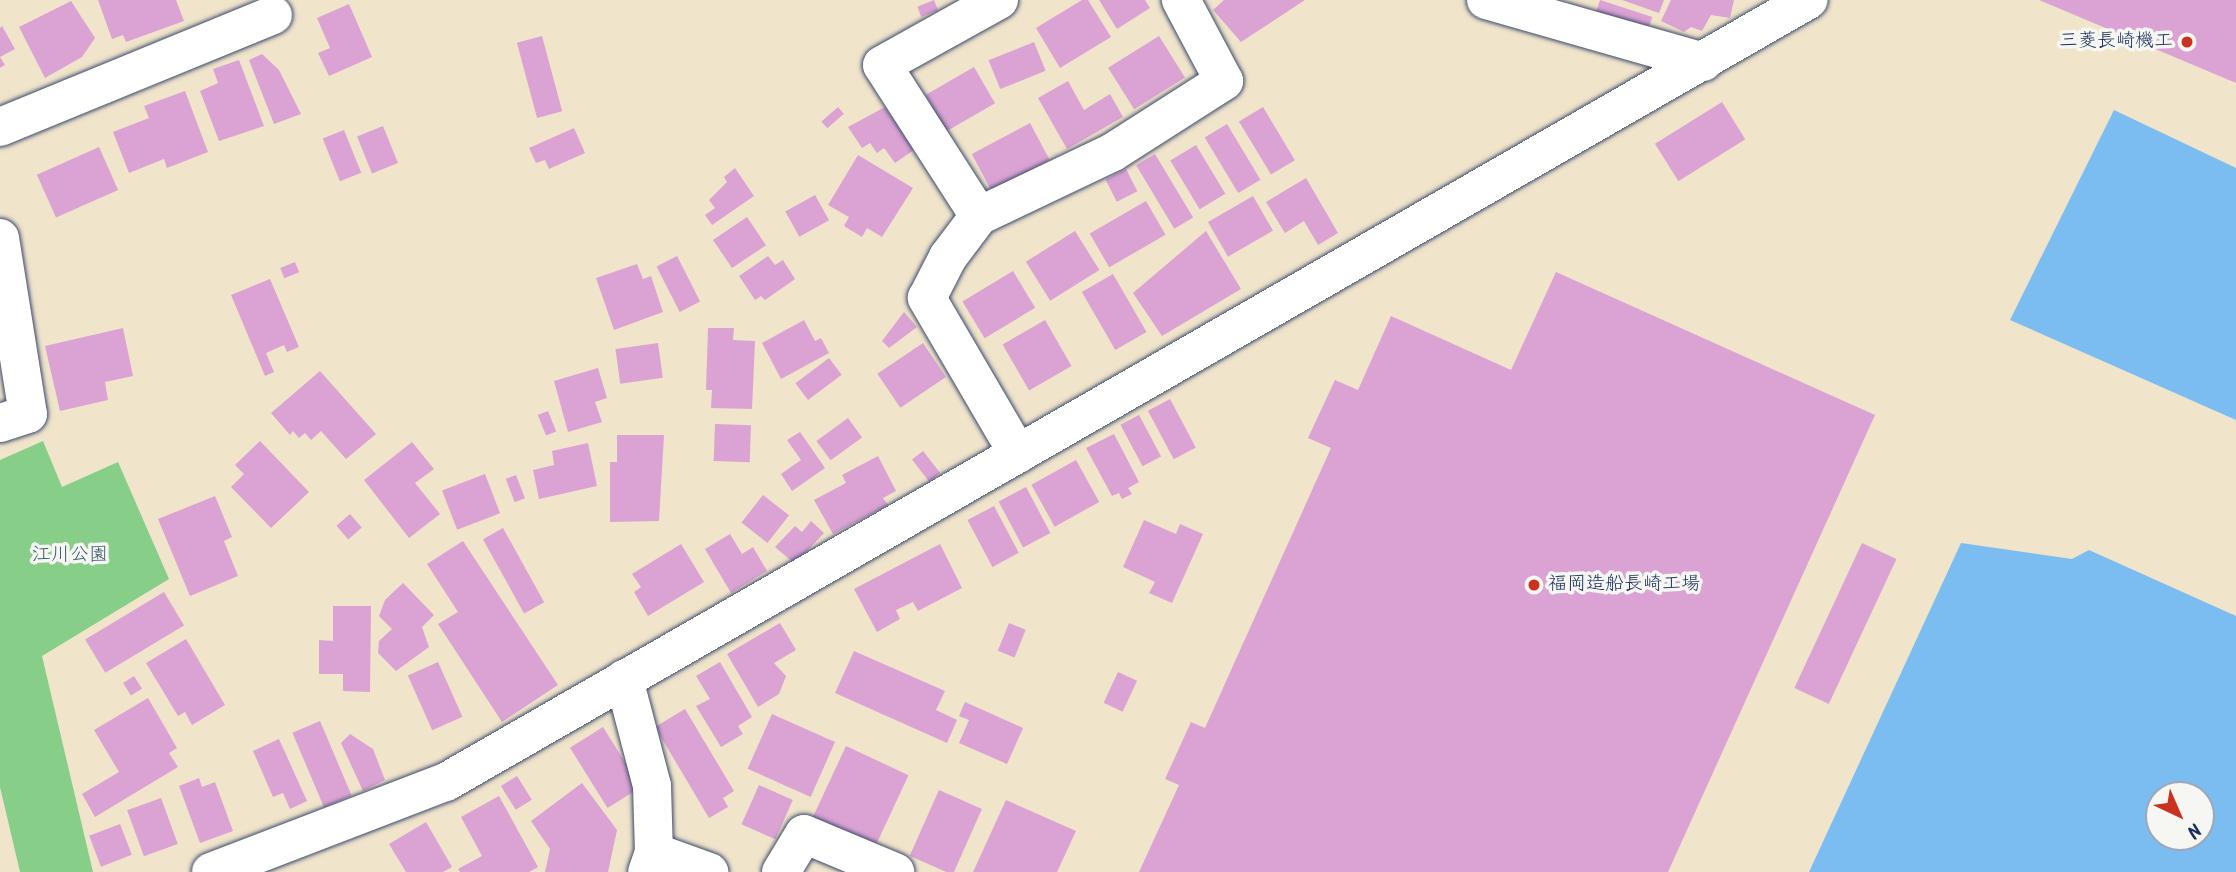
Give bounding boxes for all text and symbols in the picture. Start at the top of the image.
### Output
place label: 三菱長崎機工 [2059,31,2173,53]
marker: 三菱長崎機工 [2179,34,2195,50]
park label: 江川公園 [32,545,108,567]
place label: 福岡造船長崎工場 [1548,574,1700,596]
marker: 福岡造船長崎工場 [1526,577,1542,593]
north arrow [2145,781,2215,851]
text: N [2178,815,2208,845]

